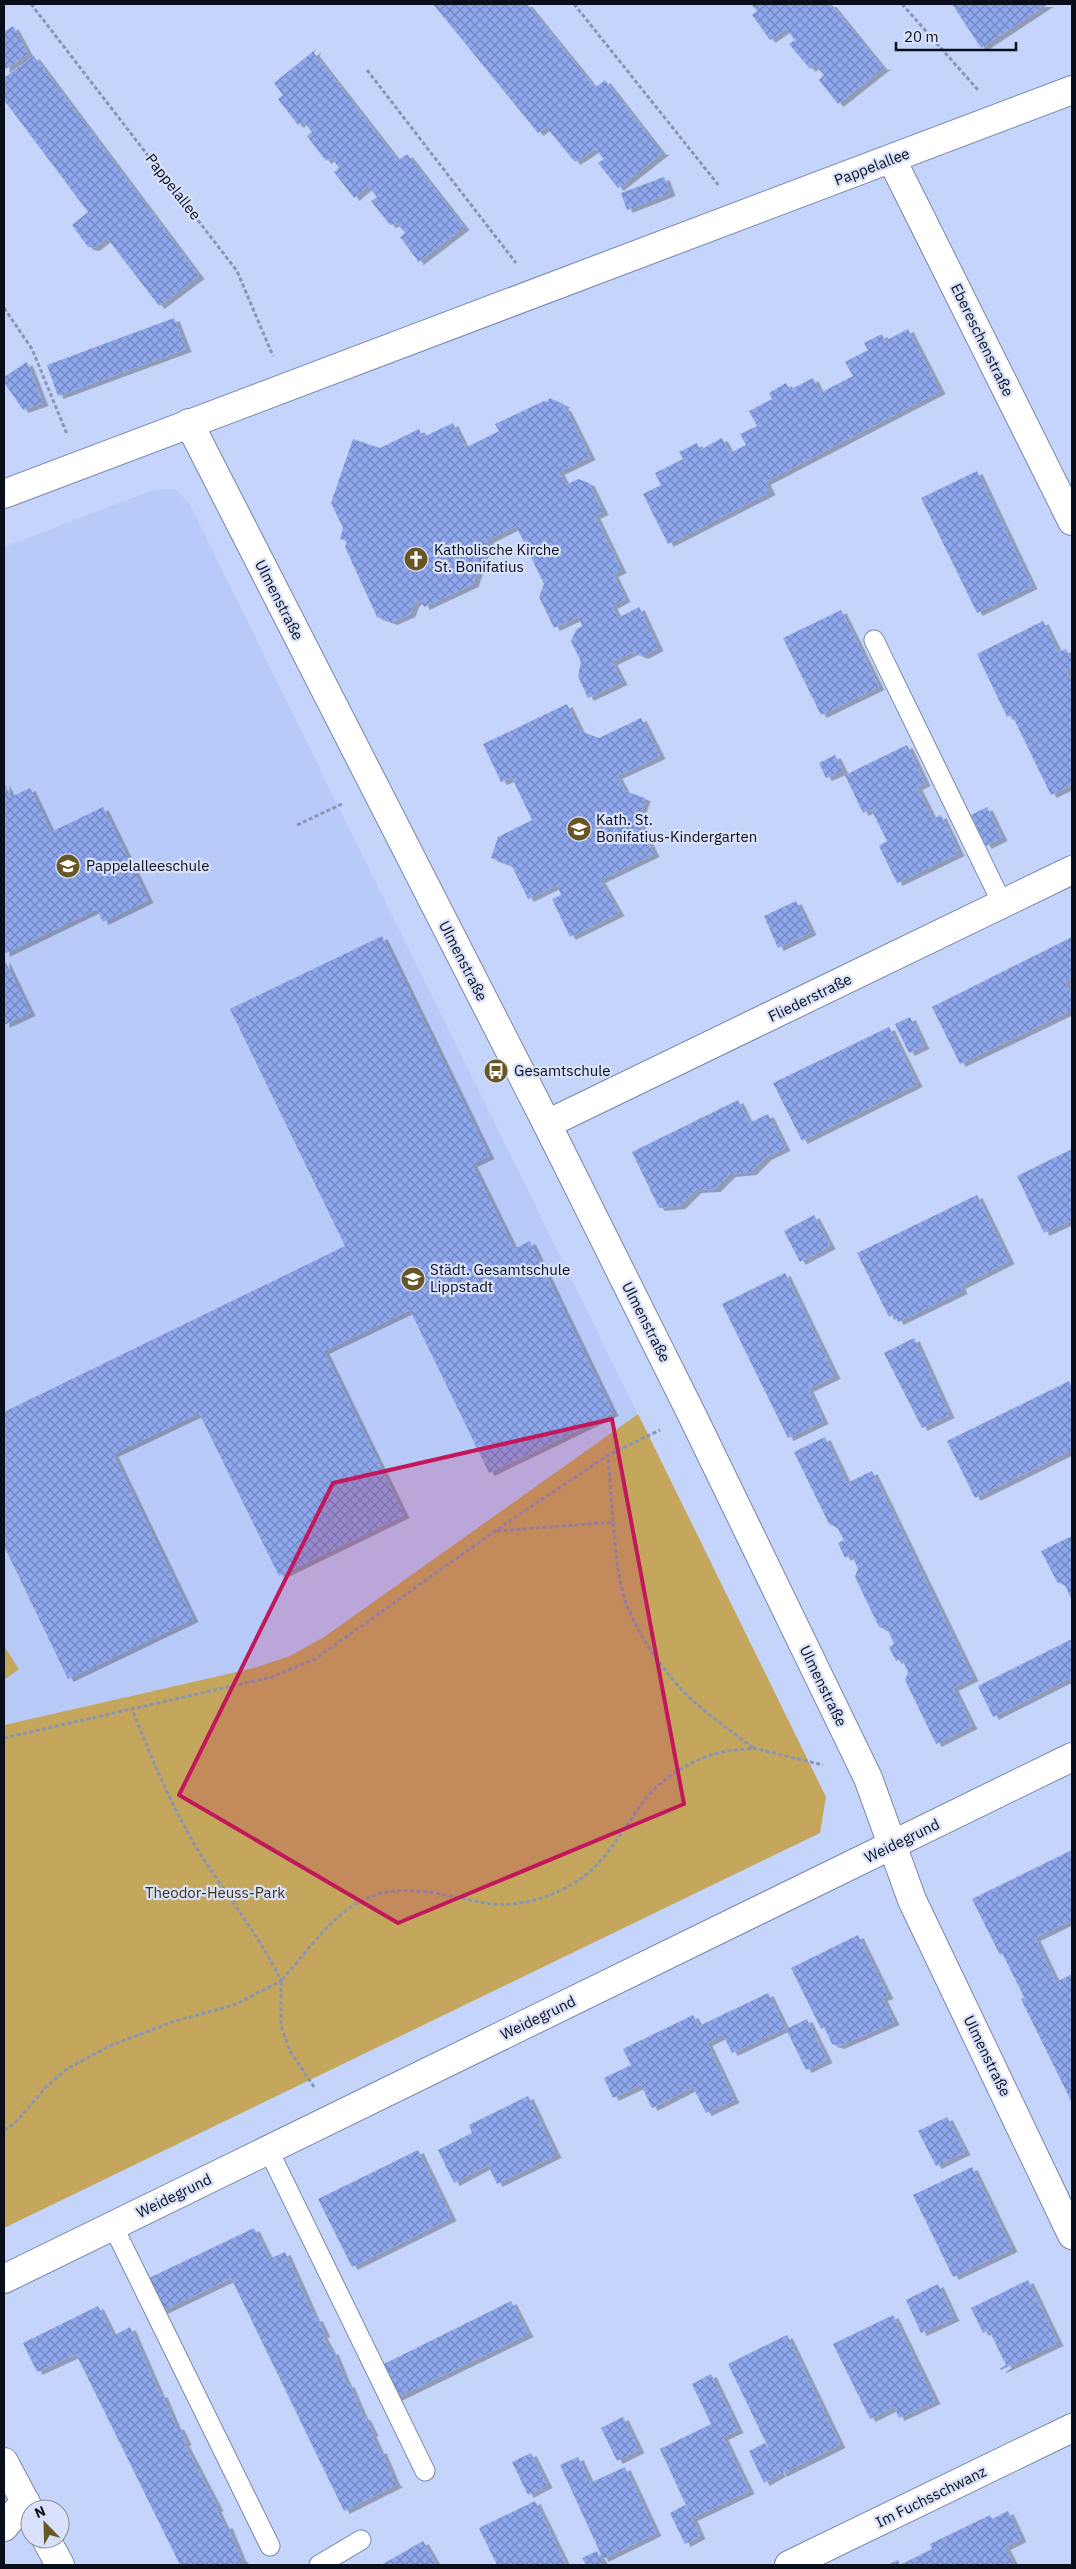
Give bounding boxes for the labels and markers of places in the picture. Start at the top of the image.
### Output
place label: Katholische Kirche St. Bonifatius [434,540,559,576]
church icon: Katholische Kirche St. Bonifatius [403,546,429,572]
place label: Kath. St. Bonifatius-Kindergarten [596,810,757,846]
school or university icon: Kath. St. Bonifatius-Kindergarten [566,816,592,842]
school or university icon: Pappelalleeschule [55,853,81,879]
place label: Pappelalleeschule [86,856,209,875]
bus stop icon: Gesamtschule [483,1058,509,1084]
place label: Gesamtschule [514,1061,611,1080]
place label: Städt. Gesamtschule Lippstadt [430,1260,570,1296]
school or university icon: Städt. Gesamtschule Lippstadt [400,1266,426,1292]

